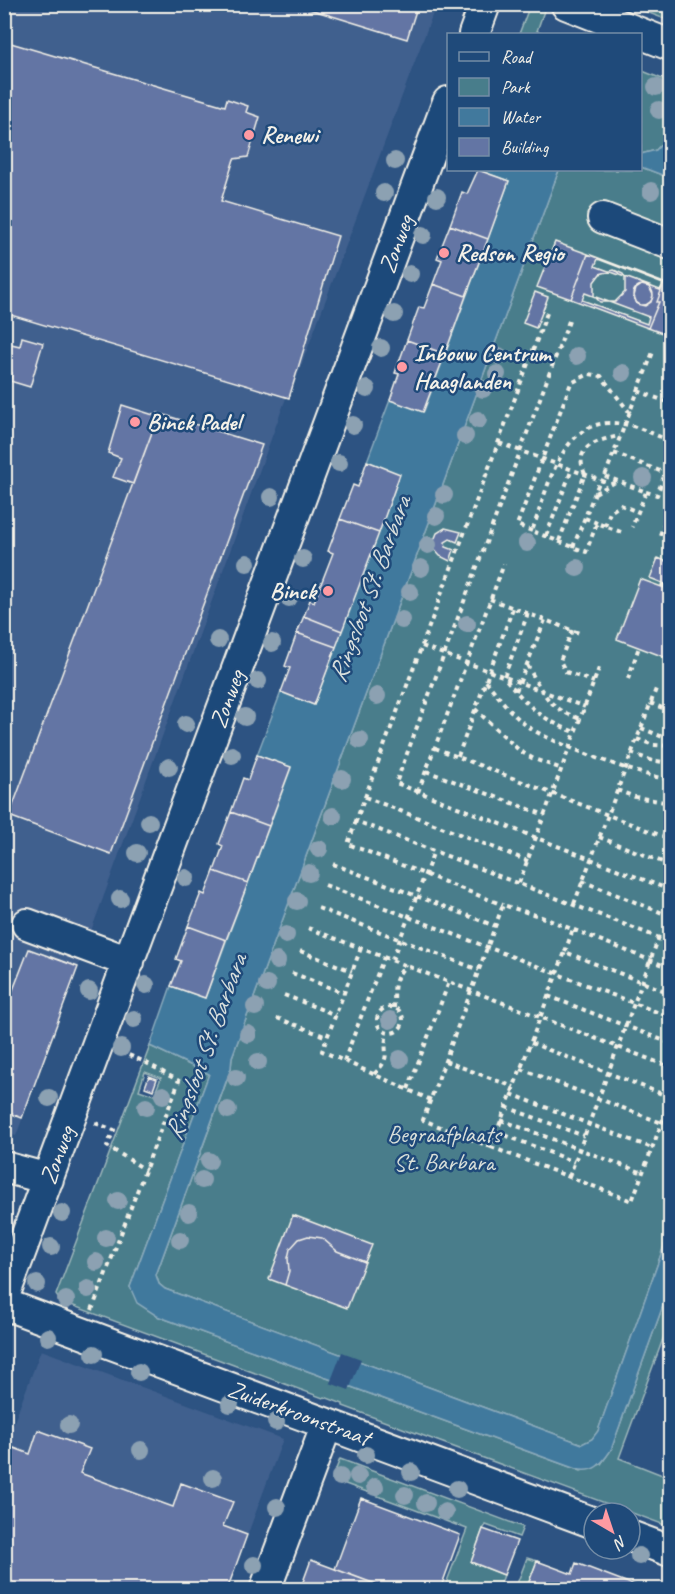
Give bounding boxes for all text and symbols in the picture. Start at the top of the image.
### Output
legend [447,33,642,171]
text: Road [501,46,534,68]
text: Park [501,76,531,98]
text: Water [501,106,542,128]
place label: Renewi [261,120,321,150]
marker: Renewi [242,128,256,142]
text: Building [501,136,550,158]
street label: Zonweg [372,209,421,277]
place label: Redson Regio [456,238,566,268]
marker: Redson Regio [437,246,451,260]
place label: Inbouw Centrum Haaglanden [414,338,553,396]
marker: Inbouw Centrum Haaglanden [395,360,409,374]
place label: Binck Padel [147,407,245,437]
marker: Binck Padel [128,415,142,429]
water label: Ringsloot St. Barbara [321,489,419,686]
place label: Binck [270,576,318,606]
marker: Binck [321,584,335,598]
street label: Zonweg [203,664,252,732]
water label: Ringsloot St. Barbara [157,947,255,1144]
park label: Begraafplaats St. Barbara [387,1119,503,1177]
street label: Zonweg [33,1120,82,1188]
street label: Zuiderkroonstraat [224,1373,377,1454]
north arrow [582,1501,642,1561]
text: N [608,1531,631,1555]

